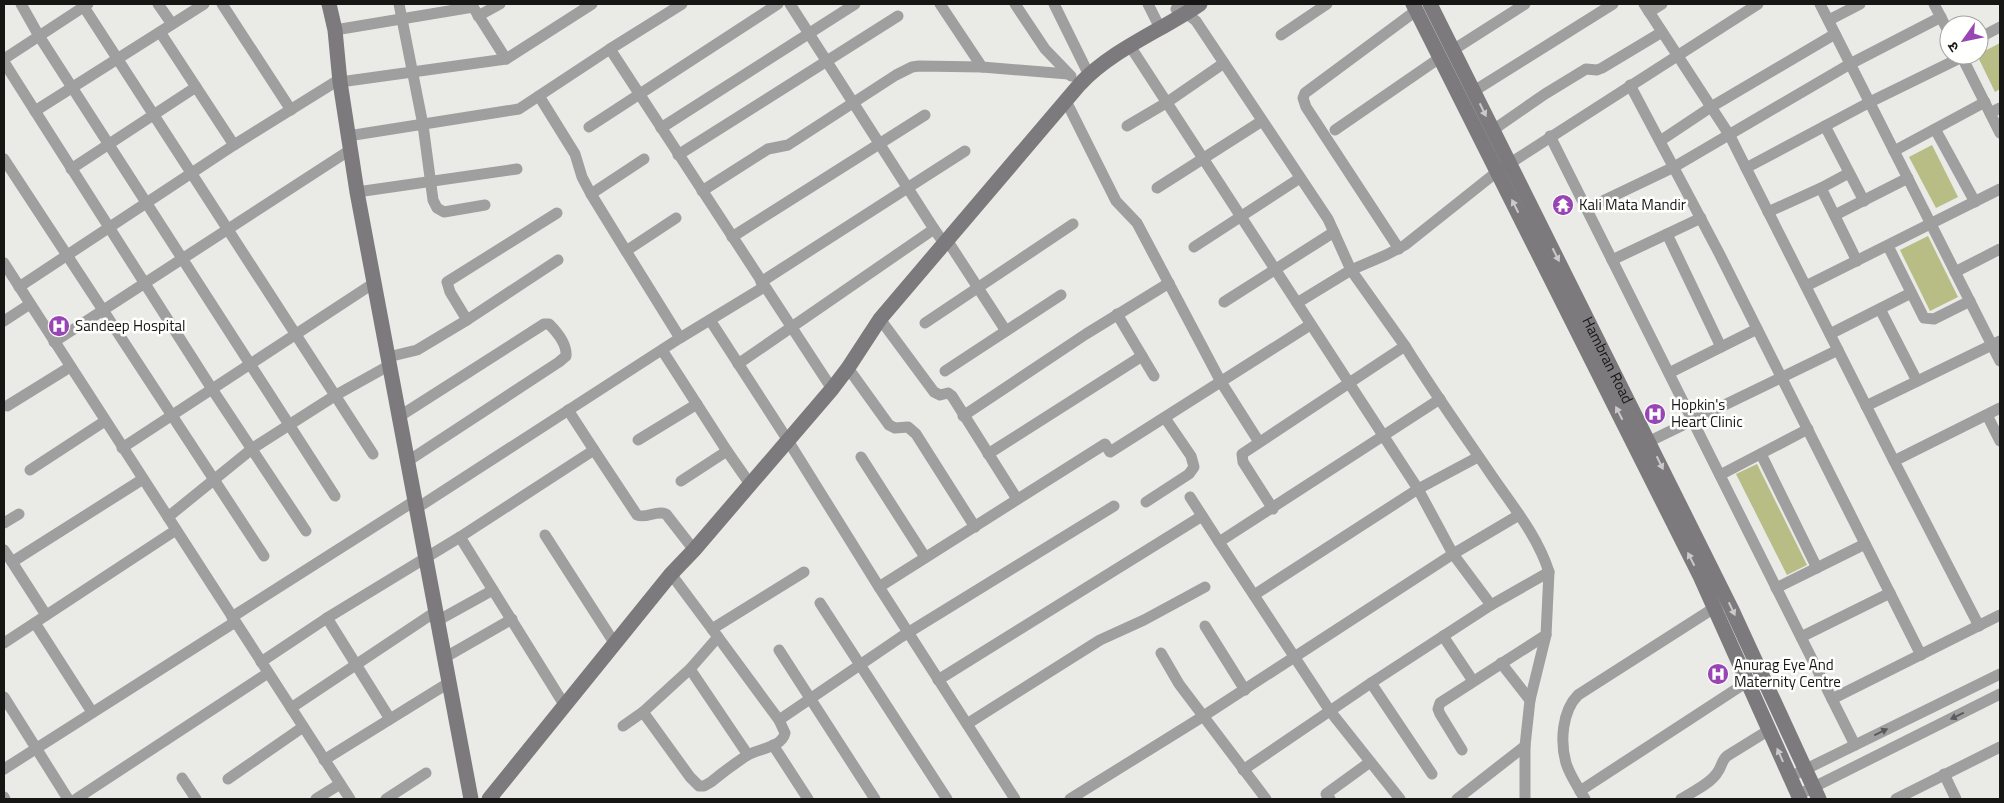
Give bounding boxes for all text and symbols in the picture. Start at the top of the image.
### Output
north arrow [1939,15,1989,65]
text: उ [1941,38,1964,57]
one-way arrow [1479,103,1487,117]
temple icon: Kali Mata Mandir [1551,193,1575,217]
place label: Kali Mata Mandir [1579,193,1686,216]
one-way arrow [1511,198,1519,213]
one-way arrow [1552,248,1560,262]
street label: Hambran Road [1577,312,1639,407]
hospital icon: Sandeep Hospital [47,314,71,338]
place label: Sandeep Hospital [75,314,185,337]
place label: Hopkin's Heart Clinic [1671,393,1743,433]
hospital icon: Hopkin's Heart Clinic [1643,402,1667,426]
one-way arrow [1615,406,1623,421]
one-way arrow [1656,456,1664,470]
one-way arrow [1687,552,1695,566]
one-way arrow [1728,602,1736,616]
place label: Anurag Eye And Maternity Centre [1734,653,1841,693]
hospital icon: Anurag Eye And Maternity Centre [1706,662,1730,686]
one-way arrow [1949,712,1964,720]
one-way arrow [1874,728,1888,736]
one-way arrow [1776,748,1784,762]

